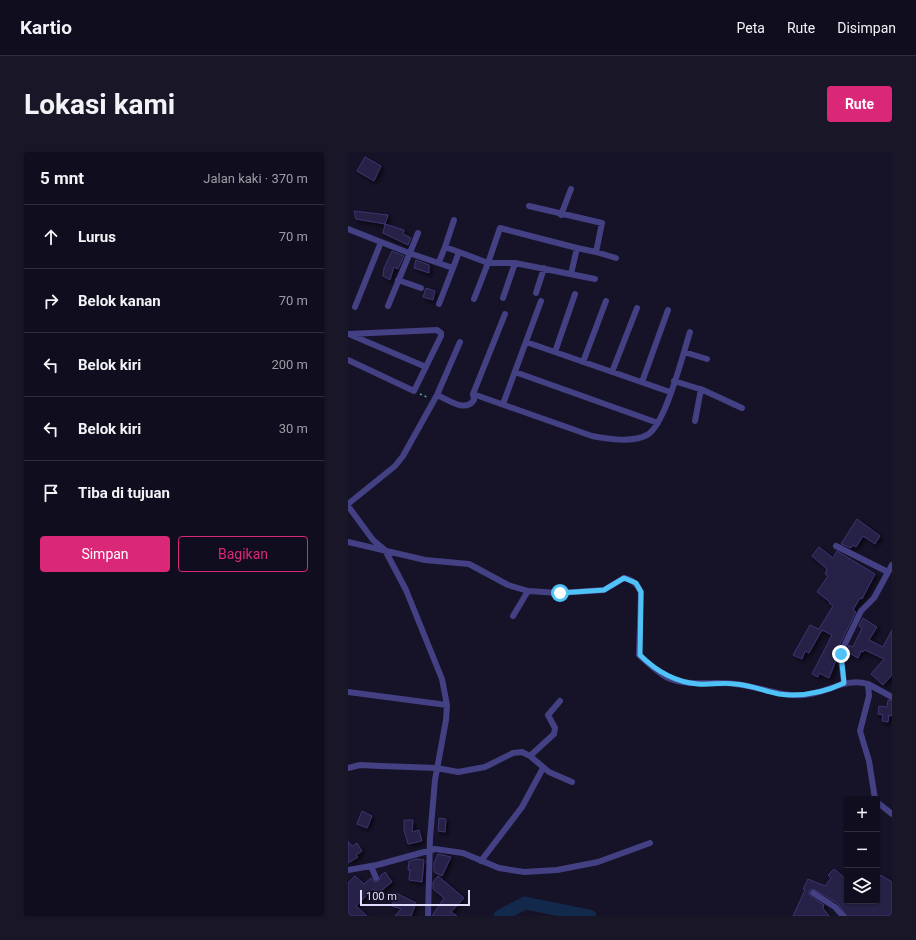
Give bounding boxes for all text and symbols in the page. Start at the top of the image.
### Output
text: Kartio [20,16,72,39]
text: Peta [737,20,765,36]
text: Rute [787,20,815,36]
text: Disimpan [837,20,896,36]
button: Rute [827,86,892,122]
text: Lokasi kami [24,88,175,121]
text: 5 mnt [40,168,84,188]
text: Jalan kaki · 370 m [203,171,308,186]
icon: ahead [40,226,62,248]
text: Lurus [78,228,116,246]
text: 70 m [279,229,308,244]
icon: right [40,290,62,312]
text: Belok kanan [78,292,161,310]
text: 70 m [279,293,308,308]
icon: left [40,354,62,376]
text: Belok kiri [78,356,141,374]
text: 200 m [271,357,308,372]
icon: left [40,418,62,440]
text: Belok kiri [78,420,141,438]
text: 30 m [279,421,308,436]
icon: arrive [40,482,62,504]
text: Tiba di tujuan [78,484,170,502]
button: Simpan [40,536,170,572]
button: Bagikan [178,536,308,572]
route start [551,584,569,602]
route end [832,645,850,663]
map controls [844,796,880,904]
button: + [844,796,880,832]
button: − [844,832,880,868]
button: layers [844,868,880,904]
scale bar [360,888,470,907]
text: 100 m [366,890,397,903]

